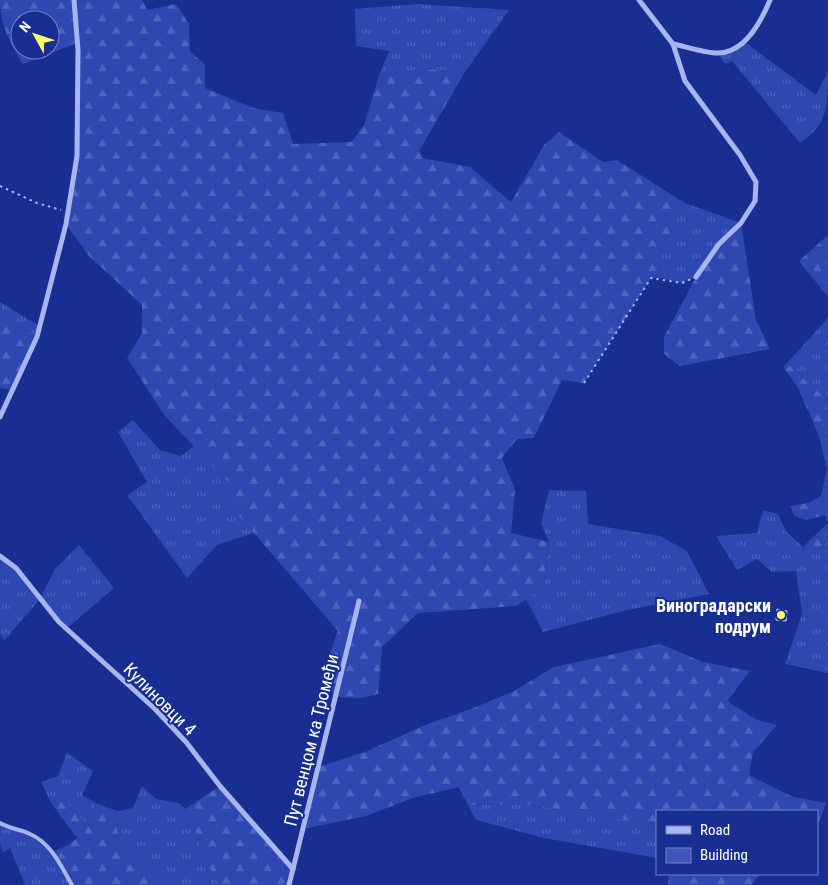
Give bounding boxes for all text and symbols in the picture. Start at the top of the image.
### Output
north arrow [10,10,60,60]
text: N [16,18,34,35]
place label: Виноградарски подрум [656,595,771,637]
marker: Виноградарски подрум [775,609,787,621]
street label: Пут венцом ка Тромеђи [279,652,343,828]
street label: Кулиновци 4 [119,658,201,740]
legend [656,810,818,875]
text: Road [700,821,730,839]
text: Building [700,846,748,864]

